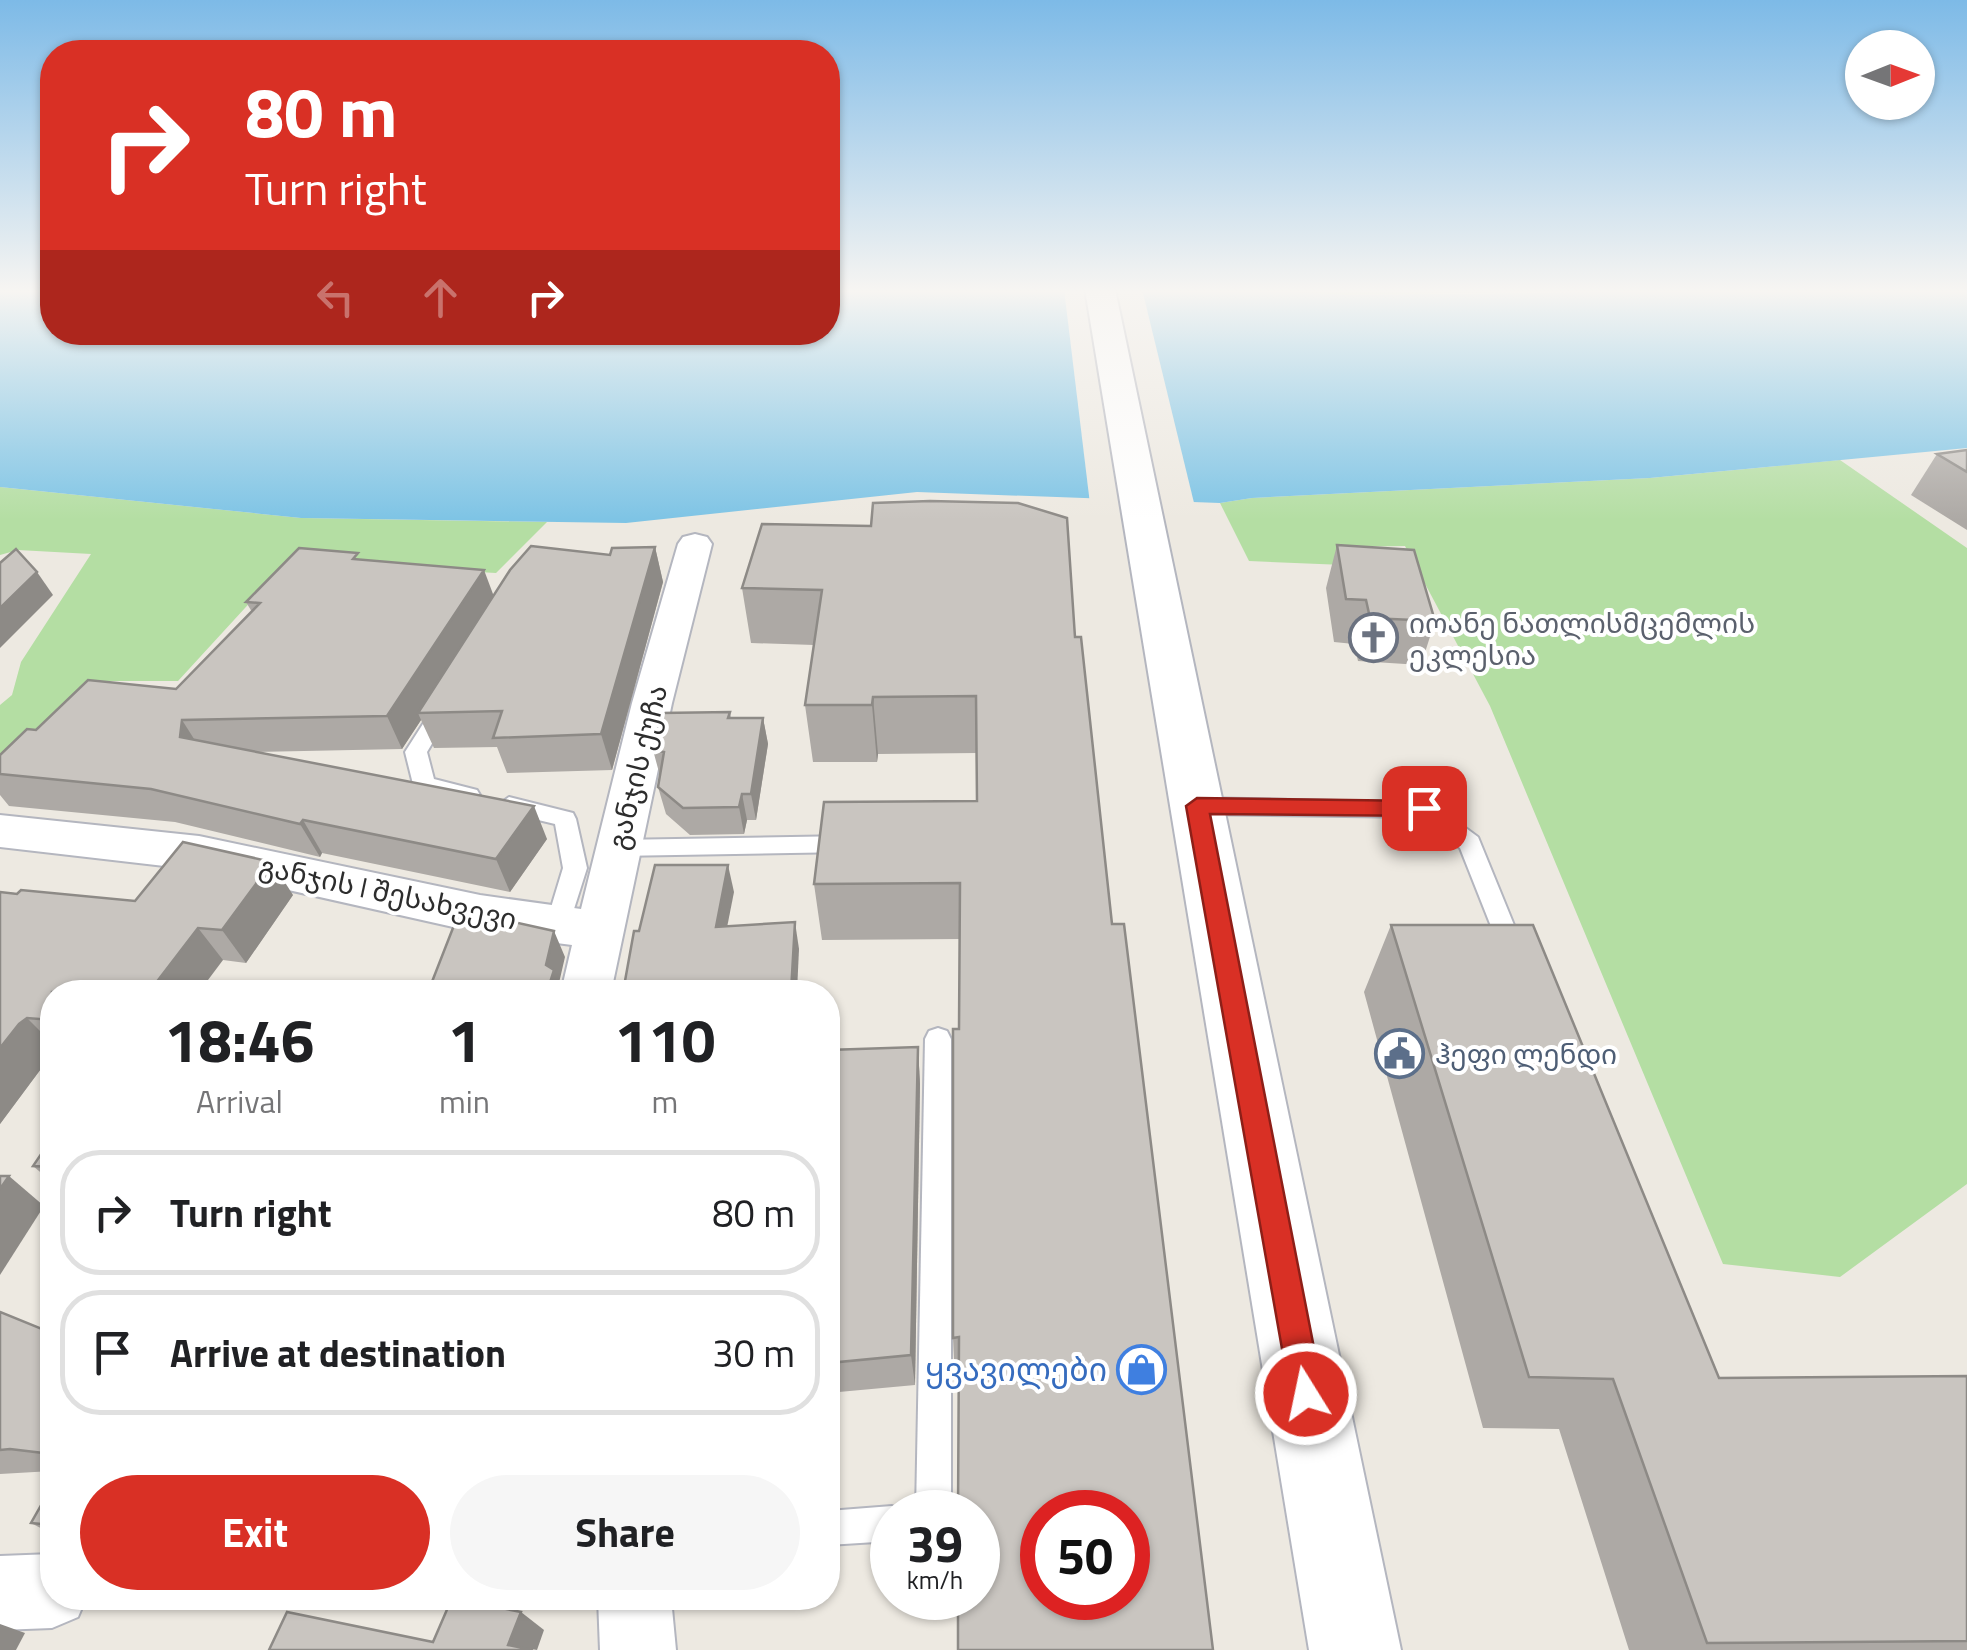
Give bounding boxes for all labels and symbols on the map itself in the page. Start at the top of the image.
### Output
north arrow [1845,30,1935,120]
place label: იოანე ნათლისმცემლის ეკლესია [1409,601,1755,676]
church icon: იოანე ნათლისმცემლის ეკლესია [1348,612,1400,664]
street label: განჯის ქუჩა [596,680,678,854]
pin [1382,766,1467,851]
street label: განჯის I შესახვევი [255,844,521,940]
public building icon: ჰეფი ლენდი [1374,1027,1426,1079]
place label: ჰეფი ლენდი [1435,1032,1617,1075]
position arrow [1254,1342,1358,1446]
shop icon: ყვავილები [1116,1343,1168,1395]
place label: ყვავილები [925,1345,1107,1393]
speed limit sign: 50 [1020,1490,1150,1620]

